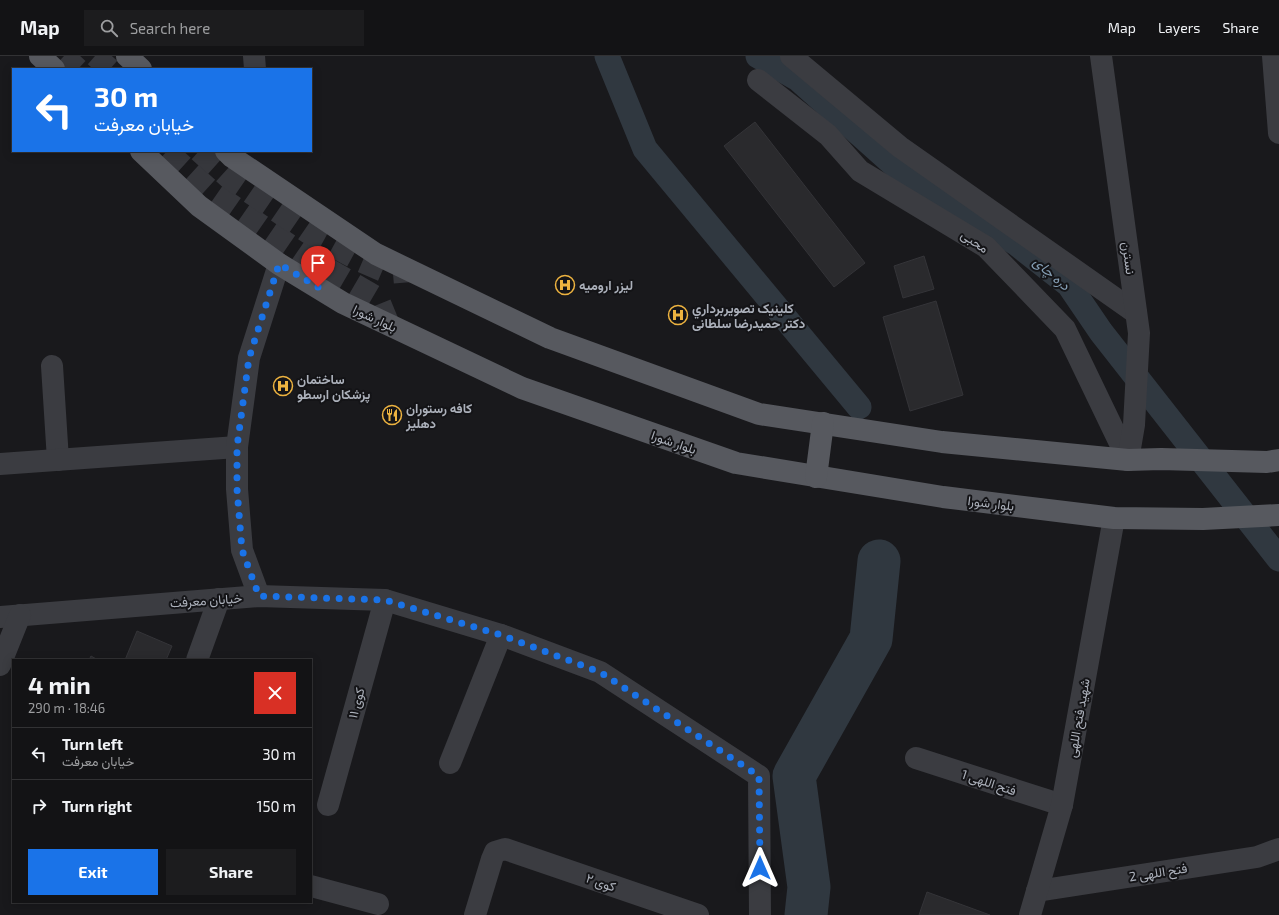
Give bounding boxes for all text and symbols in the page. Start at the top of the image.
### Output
search box [84,10,364,46]
text: Map [20,16,60,39]
icon: search [98,17,120,39]
text: Search here [130,19,210,37]
text: Map [1108,19,1136,36]
text: Layers [1158,19,1200,36]
text: Share [1222,19,1259,36]
text: 30 m [94,79,158,113]
icon: left [28,84,80,136]
text: خیابان معرفت [94,113,194,135]
street label: محبی [958,226,992,257]
street label: نسترن [1118,241,1139,276]
pin [301,246,335,287]
icon: arrive [307,252,329,274]
water label: دره چای [1029,252,1074,295]
hospital icon: لیزر ارومیه [554,274,576,296]
place label: لیزر ارومیه [579,277,633,294]
place label: کلینیک تصويربرداري دکتر حمیدرضا سلطانی [692,300,805,332]
street label: بلوار شورا [350,301,400,336]
hospital icon: کلینیک تصويربرداري دکتر حمیدرضا سلطانی [667,304,689,326]
place label: ساختمان پزشکان ارسطو [297,371,371,404]
hospital icon: ساختمان پزشکان ارسطو [272,375,294,397]
place label: کافه رستوران دهلیز [405,400,472,432]
restaurant icon: کافه رستوران دهلیز [381,404,403,426]
street label: بلوار شورا [649,427,699,458]
street label: بلوار شورا [967,492,1015,515]
street label: خیابان معرفت [169,589,243,611]
text: 4 min [28,670,91,699]
button: close [254,672,296,714]
street label: شهید فتح اللهی [1063,677,1095,759]
street label: کوی ۱۱ [344,686,369,720]
text: 290 m · 18:46 [28,700,105,716]
text: Turn left [62,735,123,753]
icon: left [28,743,50,765]
text: 30 m [262,745,296,763]
text: خیابان معرفت [62,753,134,769]
street label: فتح اللهی 1 [959,766,1019,800]
icon: right [28,795,50,817]
text: Turn right [62,797,132,815]
text: 150 m [256,797,296,815]
position arrow [739,847,781,889]
button: Exit [28,849,158,895]
button: Share [166,849,296,895]
street label: فتح اللهی 2 [1128,859,1189,886]
street label: کوی ۲ [584,869,618,896]

